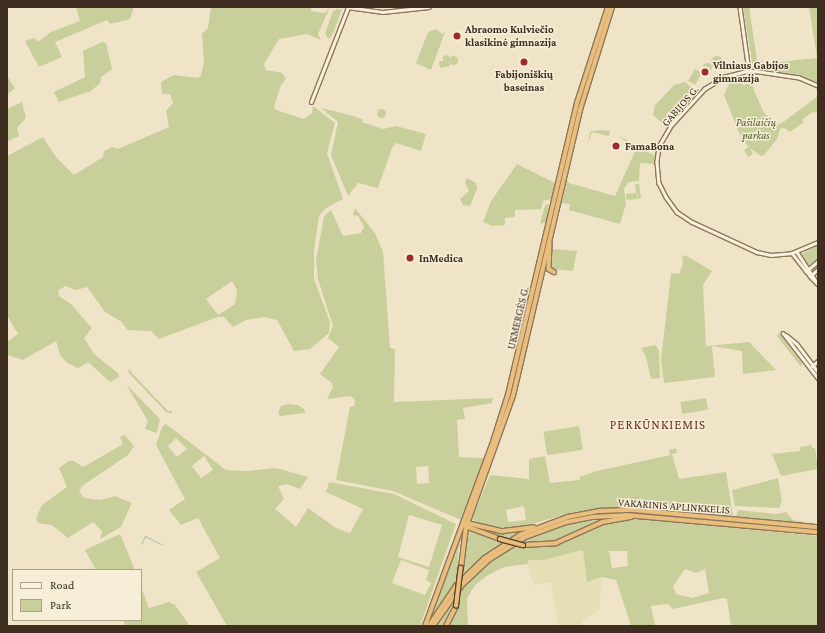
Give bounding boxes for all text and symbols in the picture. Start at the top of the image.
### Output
place label: Abraomo Kulviečio klasikinė gimnazija [465,23,556,49]
marker: Abraomo Kulviečio klasikinė gimnazija [452,31,462,41]
marker: Fabijoniškių baseinas [519,57,529,67]
place label: Vilniaus Gabijos gimnazija [713,59,788,85]
marker: Vilniaus Gabijos gimnazija [700,67,710,77]
place label: Fabijoniškių baseinas [495,68,553,94]
street label: GABIJOS G. [659,83,701,129]
park label: Pašilaičių parkas [736,116,776,142]
place label: FamaBona [625,139,674,153]
marker: FamaBona [610,140,622,152]
place label: InMedica [419,251,463,265]
marker: InMedica [404,252,416,264]
street label: UKMERGĖS G. [504,285,532,351]
district label: PERKŪNKIEMIS [610,417,706,433]
street label: VAKARINIS APLINKKELIS [618,496,730,516]
legend [12,569,142,621]
text: Road [50,578,74,592]
text: Park [50,598,71,612]

